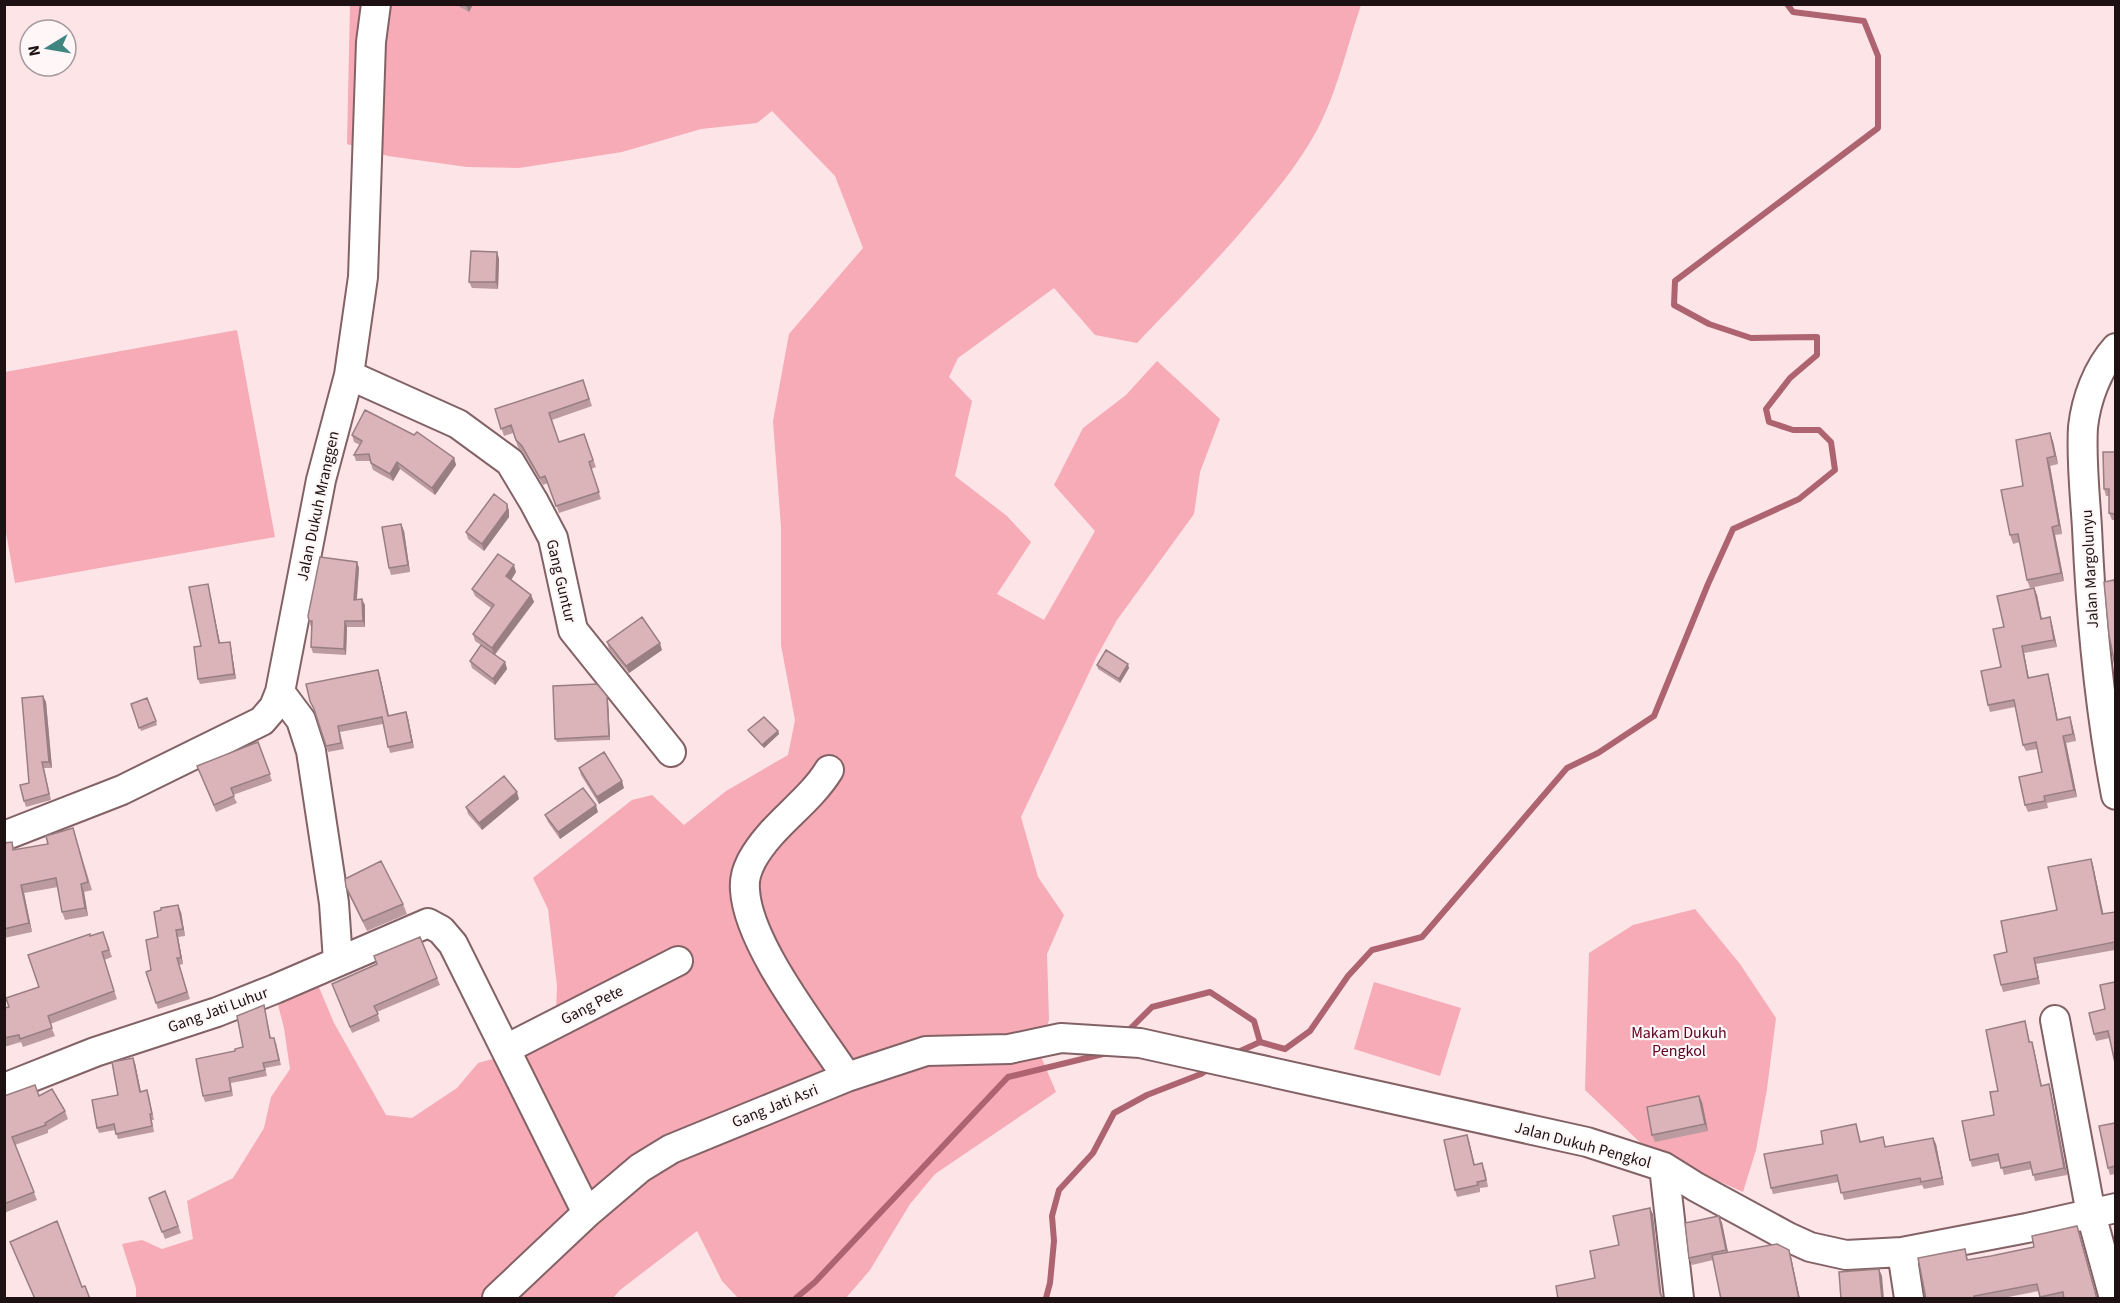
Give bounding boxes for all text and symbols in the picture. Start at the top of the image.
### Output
north arrow [18,18,78,78]
text: N [22,43,46,58]
street label: Jalan Dukuh Mranggen [291,429,345,583]
street label: Jalan Margolunyu [2076,509,2104,629]
street label: Gang Guntur [541,537,581,625]
street label: Gang Pete [557,980,627,1030]
street label: Gang Jati Luhur [165,982,272,1038]
park label: Makam Dukuh Pengkol [1631,1022,1727,1062]
street label: Gang Jati Asri [729,1079,821,1133]
street label: Jalan Dukuh Pengkol [1512,1116,1654,1174]

